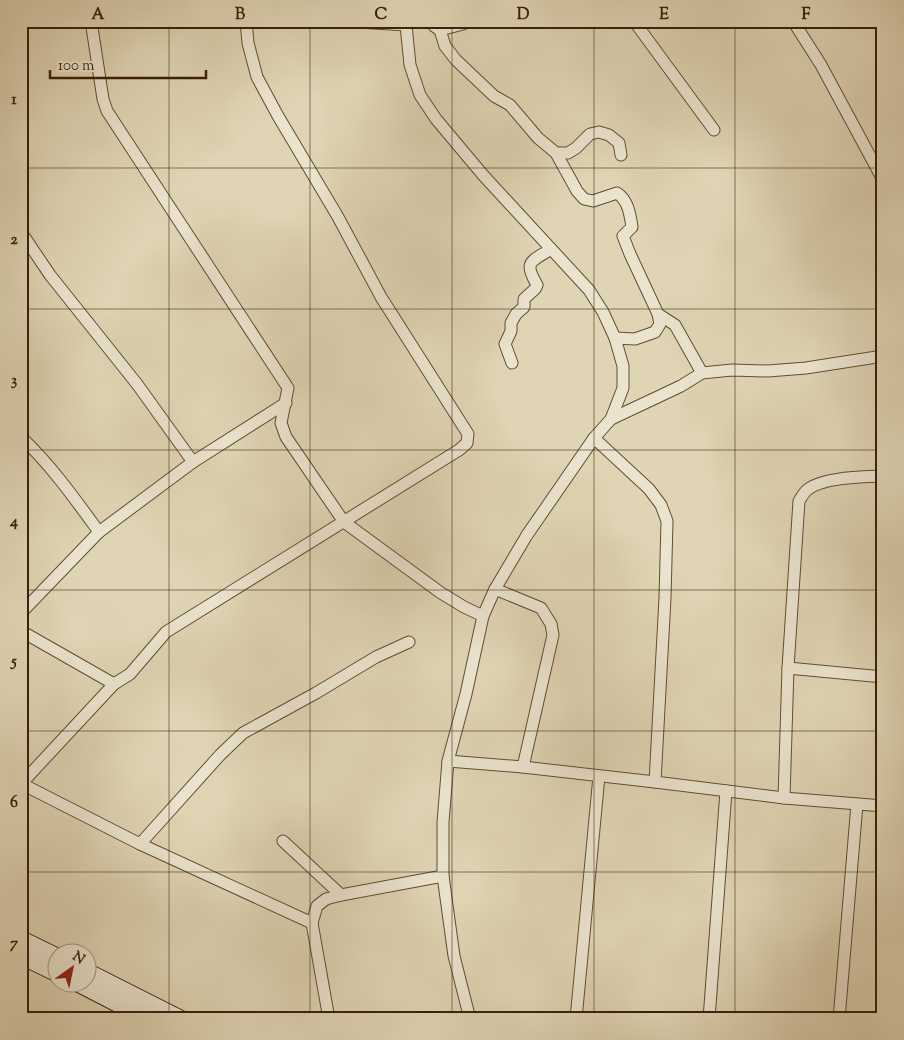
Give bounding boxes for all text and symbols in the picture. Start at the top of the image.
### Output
text: A [92,4,105,27]
text: B [235,4,245,27]
text: C [375,4,388,27]
text: D [517,4,530,27]
text: E [659,4,669,27]
text: F [802,4,811,27]
scale bar [50,48,206,80]
text: 100 m [58,56,95,77]
text: 1 [11,89,17,112]
text: 2 [10,229,18,252]
text: 3 [11,370,18,393]
text: 4 [9,511,18,534]
text: 5 [9,651,17,674]
text: 6 [10,792,18,815]
text: 7 [10,933,19,956]
north arrow [48,942,98,992]
text: N [68,947,88,970]

